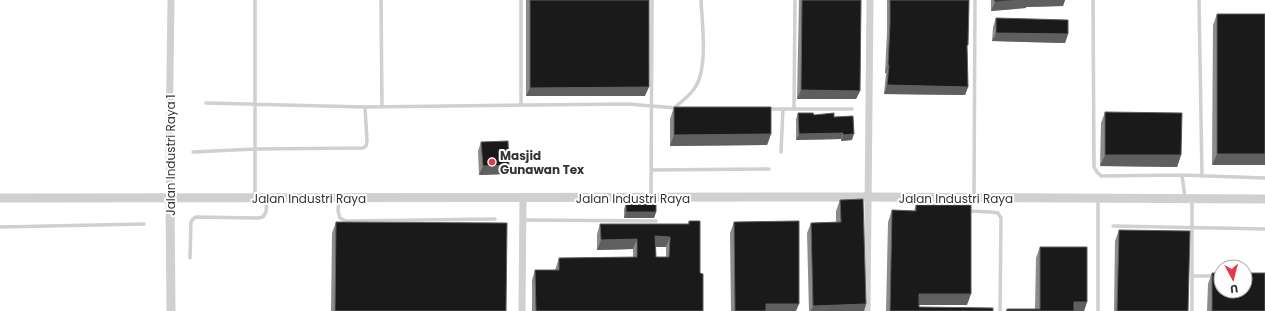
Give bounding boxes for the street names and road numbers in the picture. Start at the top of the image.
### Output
street label: Jalan Industri Raya 1 [162,94,179,216]
street label: Jalan Industri Raya [252,190,366,207]
street label: Jalan Industri Raya [576,190,690,207]
street label: Jalan Industri Raya [899,190,1013,207]

